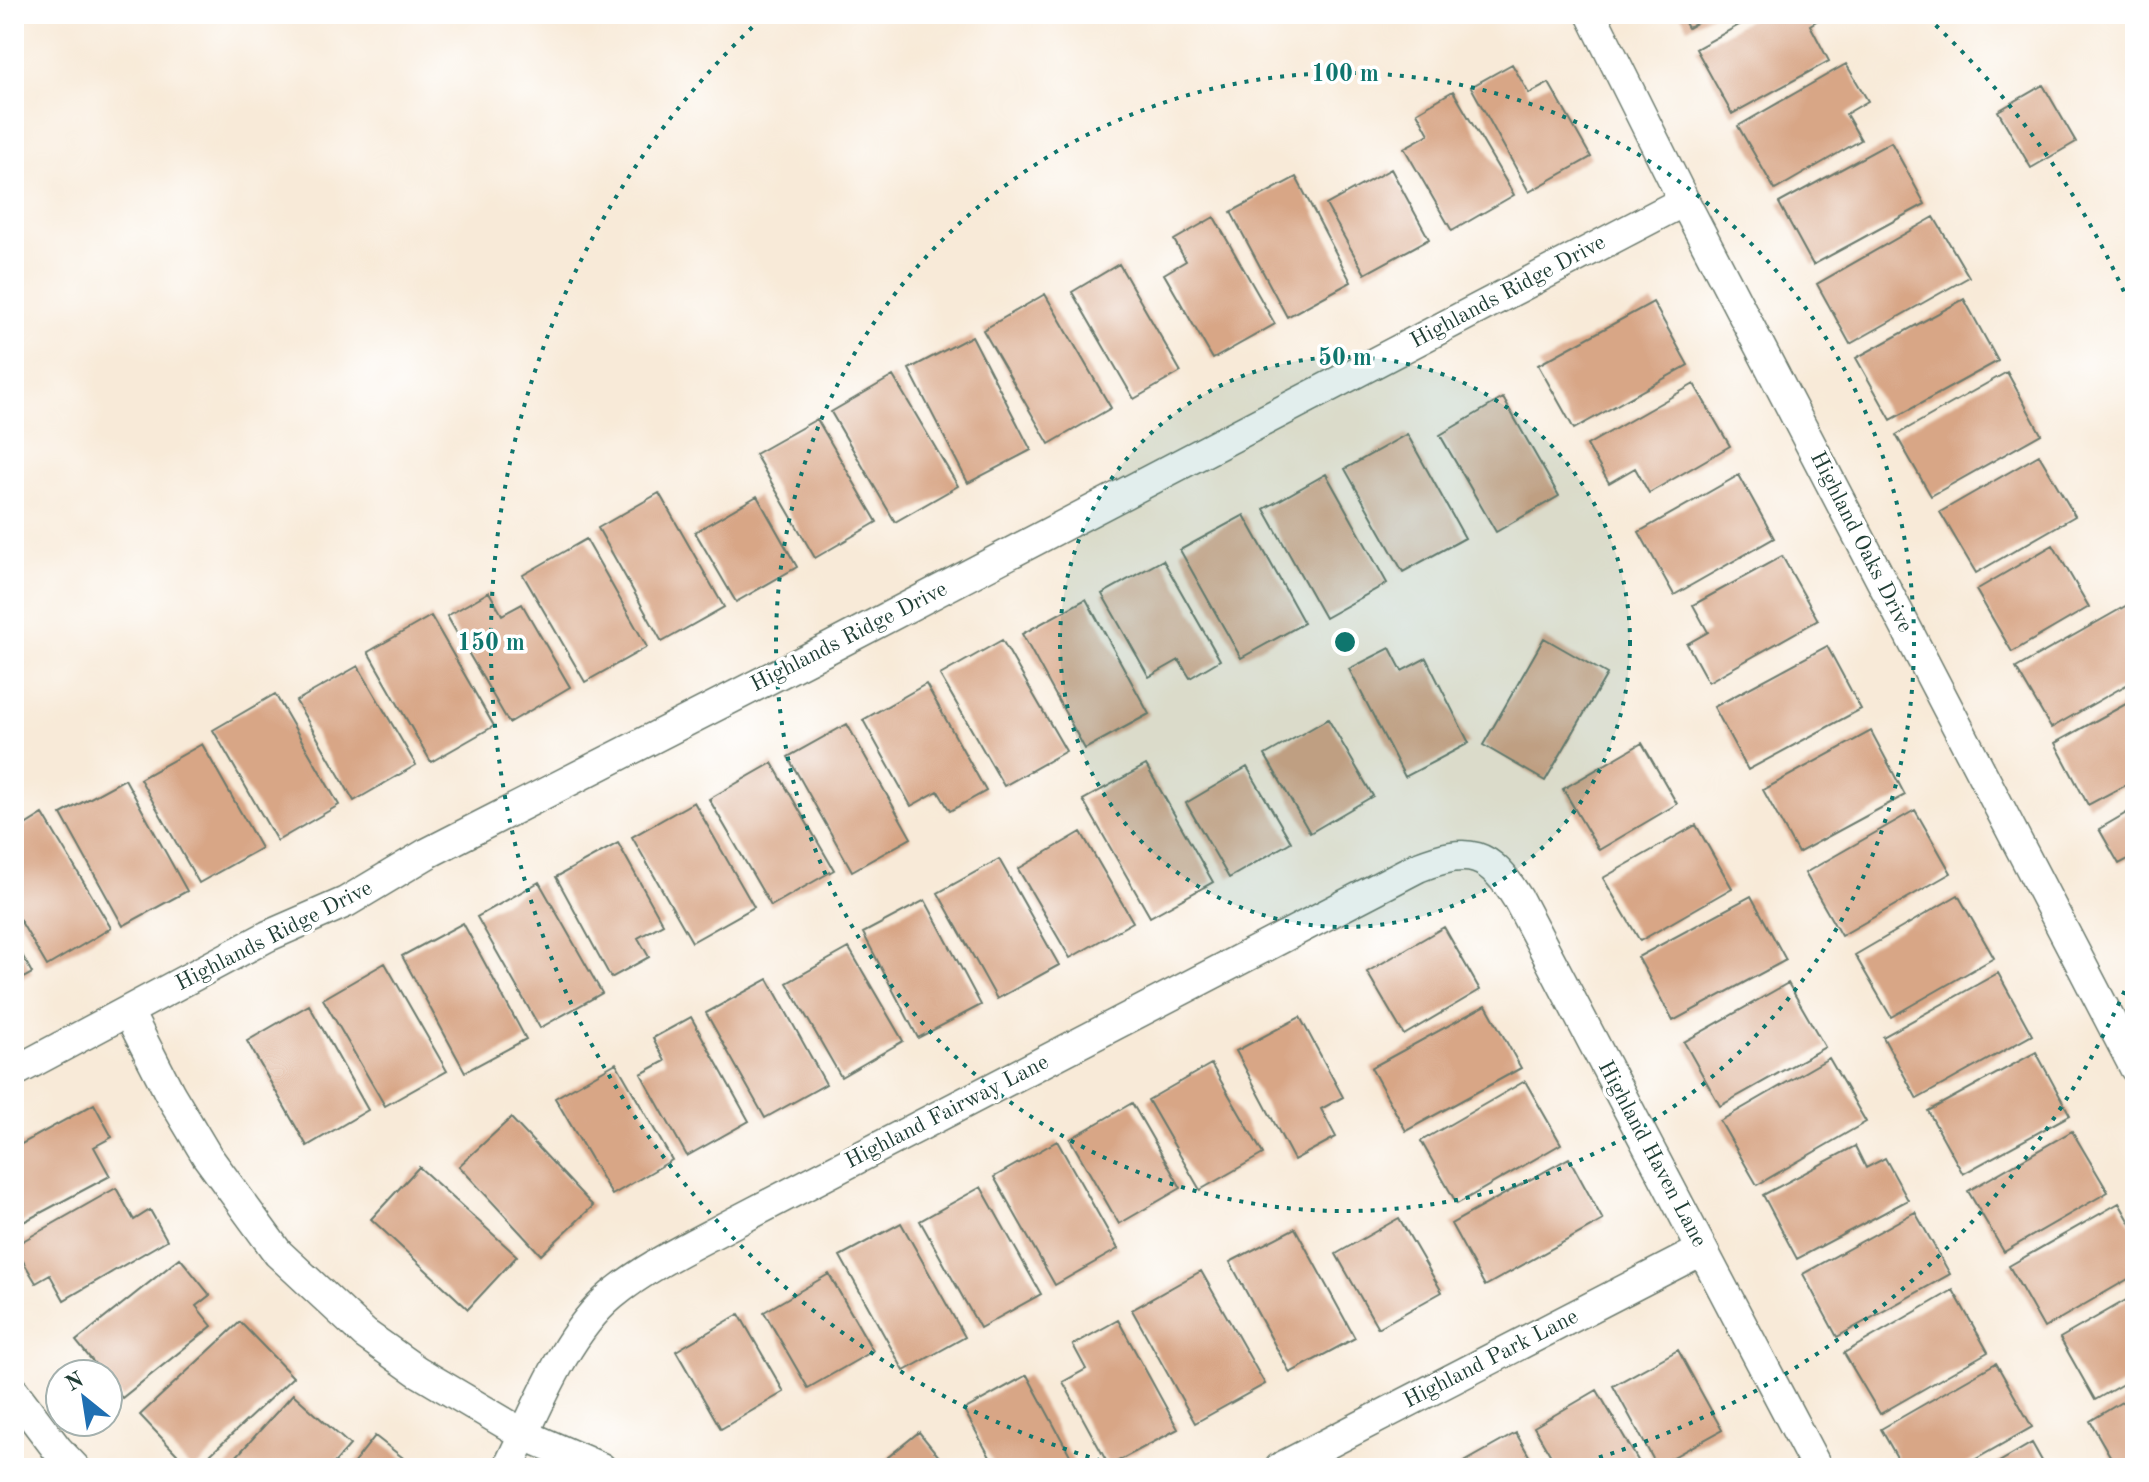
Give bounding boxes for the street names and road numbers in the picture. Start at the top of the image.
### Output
street label: Highlands Ridge Drive [1407,231,1609,353]
street label: Highland Oaks Drive [1806,448,1916,636]
street label: Highlands Ridge Drive [747,578,951,696]
street label: Highlands Ridge Drive [172,877,376,995]
street label: Highland Fairway Lane [842,1051,1052,1173]
street label: Highland Haven Lane [1594,1057,1710,1251]
street label: Highland Park Lane [1400,1305,1582,1413]

